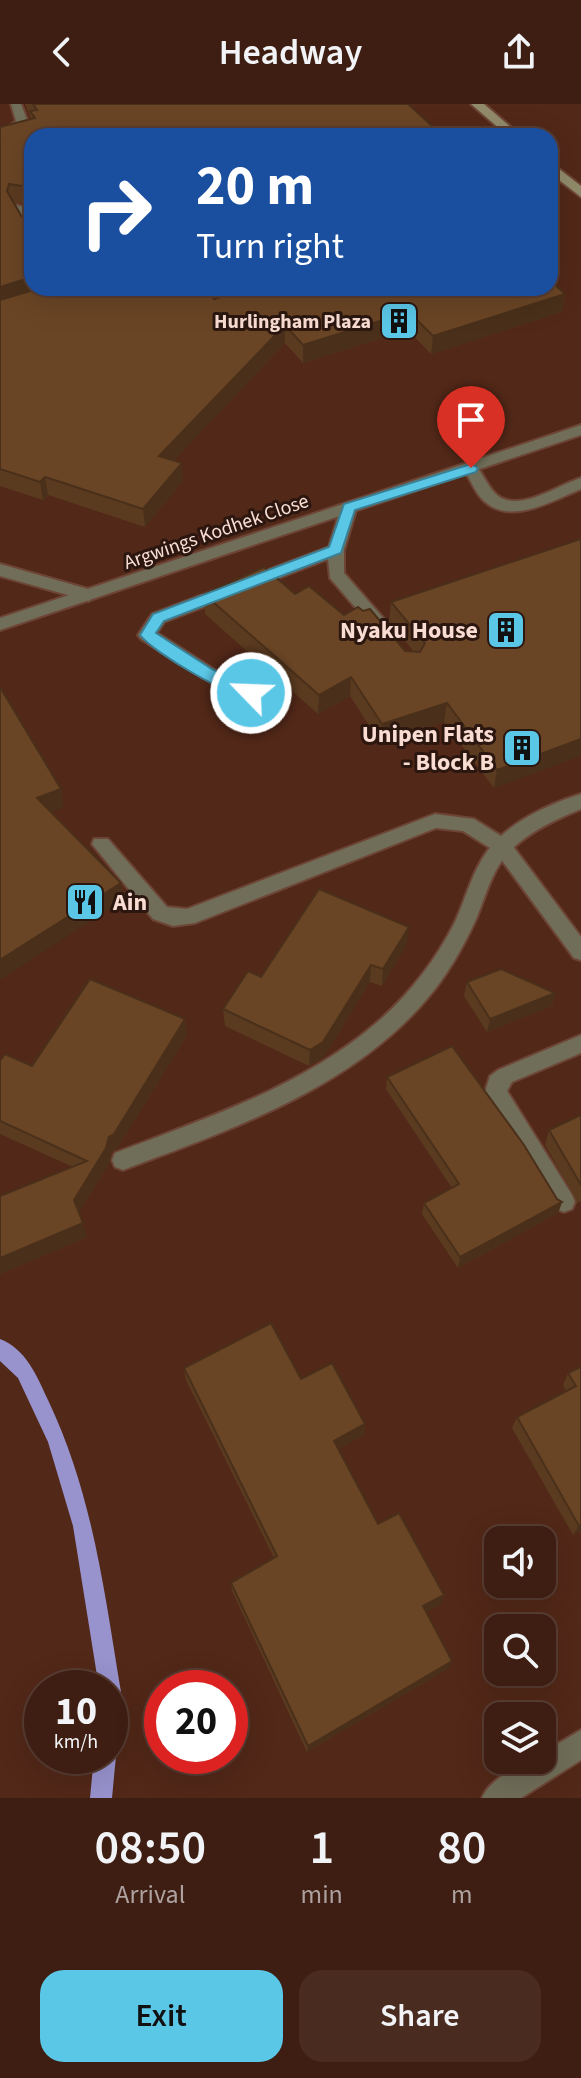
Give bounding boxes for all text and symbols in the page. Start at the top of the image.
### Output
text: Headway [219,27,362,78]
icon: back [40,30,84,74]
icon: share [497,30,541,74]
text: 20 m [196,147,314,226]
icon: right [64,160,168,264]
text: Turn right [196,221,344,272]
building icon: Hurlingham Plaza [378,300,420,342]
place label: Hurlingham Plaza [214,308,371,336]
pin [437,386,505,468]
icon: arrive [449,398,493,442]
street label: Argwings Kodhek Close [120,487,313,577]
building icon: Nyaku House [485,609,527,651]
place label: Nyaku House [340,613,478,648]
position arrow [209,651,293,735]
place label: Unipen Flats - Block B [362,717,494,780]
building icon: Unipen Flats - Block B [501,727,543,769]
restaurant icon: Ain [64,881,106,923]
place label: Ain [112,885,147,920]
map controls [484,1526,556,1774]
button: sound [484,1526,556,1598]
button: search [484,1614,556,1686]
speed limit sign: 20 [144,1670,248,1774]
text: 10 [55,1683,97,1740]
button: layers [484,1702,556,1774]
text: km/h [54,1728,98,1756]
text: 08:50 [94,1814,206,1882]
text: 1 [309,1814,334,1882]
text: 80 [437,1814,487,1882]
text: Arrival [115,1876,185,1913]
text: min [301,1876,343,1913]
text: m [451,1876,473,1913]
button: Exit [40,1970,283,2062]
button: Share [299,1970,541,2062]

